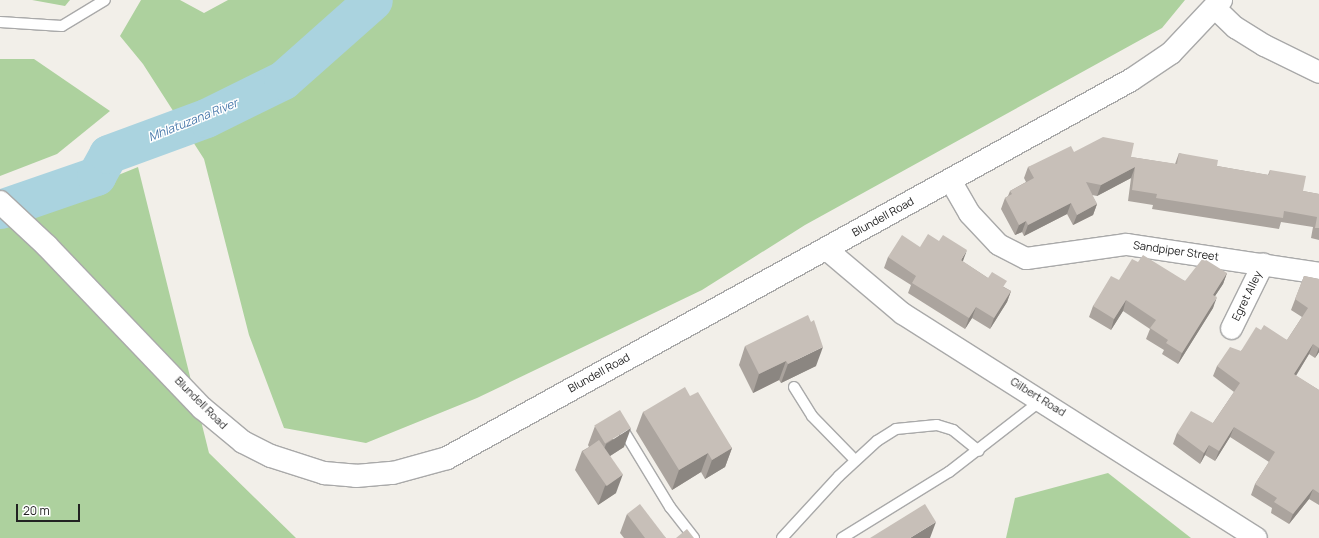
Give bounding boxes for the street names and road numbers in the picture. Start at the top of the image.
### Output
street label: Blundell Road [850,195,916,239]
street label: Sandpiper Street [1132,238,1220,264]
street label: Egret Alley [1229,269,1265,323]
street label: Blundell Road [566,351,632,395]
street label: Blundell Road [172,374,230,432]
street label: Gilbert Road [1008,375,1068,419]

